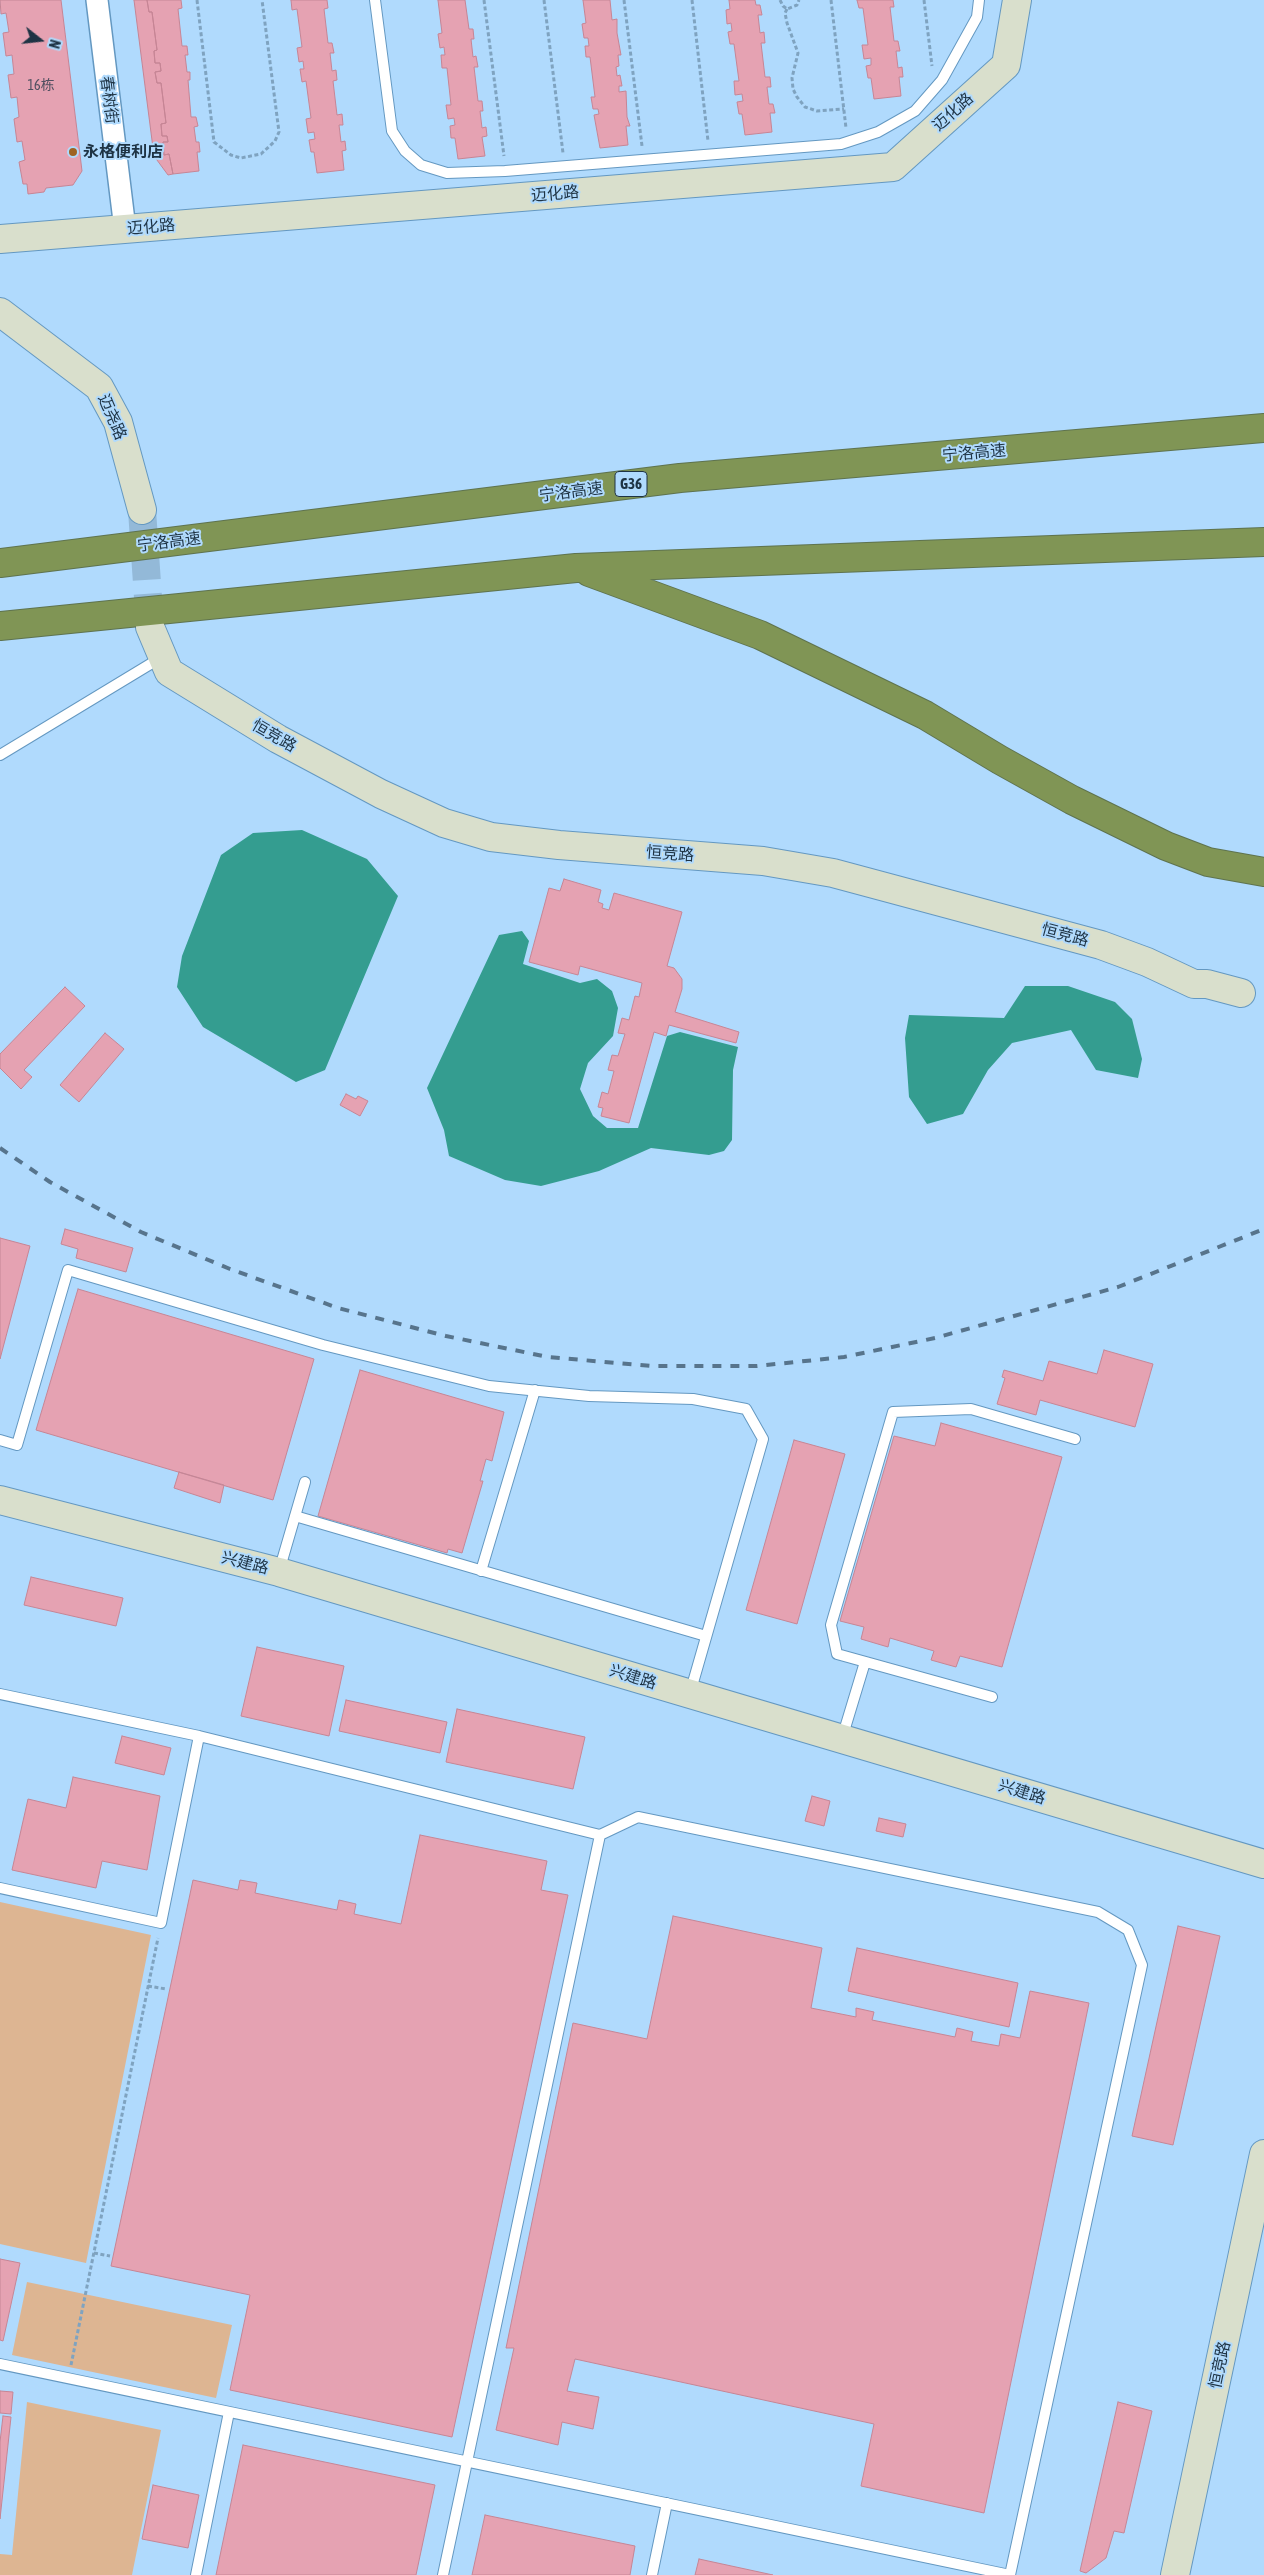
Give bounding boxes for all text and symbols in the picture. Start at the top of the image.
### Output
north arrow [15,15,65,65]
text: N [46,38,63,50]
street label: 春树街 [97,75,121,125]
house number: 16栋 [27,78,55,94]
street label: 迈化路 [929,89,977,135]
place label: 永格便利店 [83,142,163,162]
marker: 永格便利店 [67,146,79,158]
street label: 迈化路 [530,182,580,206]
street label: 迈化路 [126,215,176,239]
street label: 迈尧路 [94,391,130,443]
street label: 宁洛高速 [941,441,1007,465]
road number: G36 [615,472,647,496]
street label: 宁洛高速 [538,479,604,505]
street label: 宁洛高速 [136,529,202,555]
street label: 恒竞路 [248,716,300,756]
street label: 恒竞路 [645,843,695,865]
street label: 恒竞路 [1039,920,1091,950]
street label: 兴建路 [219,1548,271,1578]
street label: 兴建路 [607,1661,659,1693]
street label: 兴建路 [996,1776,1048,1808]
street label: 恒竞路 [1206,2340,1234,2390]

